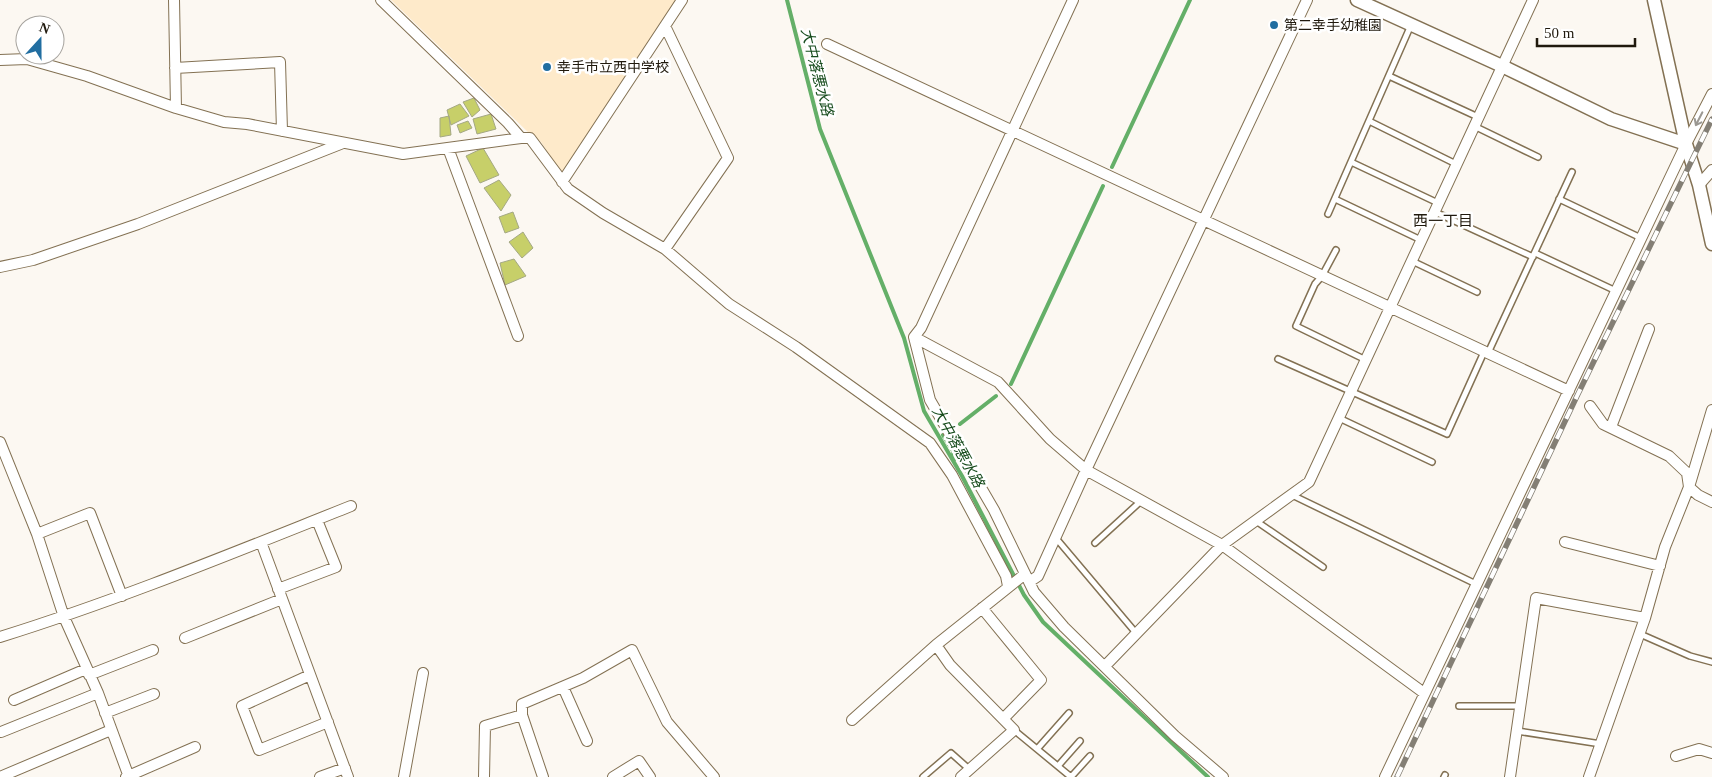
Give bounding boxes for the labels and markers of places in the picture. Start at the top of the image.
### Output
place label: 第二幸手幼稚園 [1284,17,1382,33]
marker: 第二幸手幼稚園 [1268,19,1280,31]
place label: 幸手市立西中学校 [557,60,669,75]
marker: 幸手市立西中学校 [541,61,553,73]

